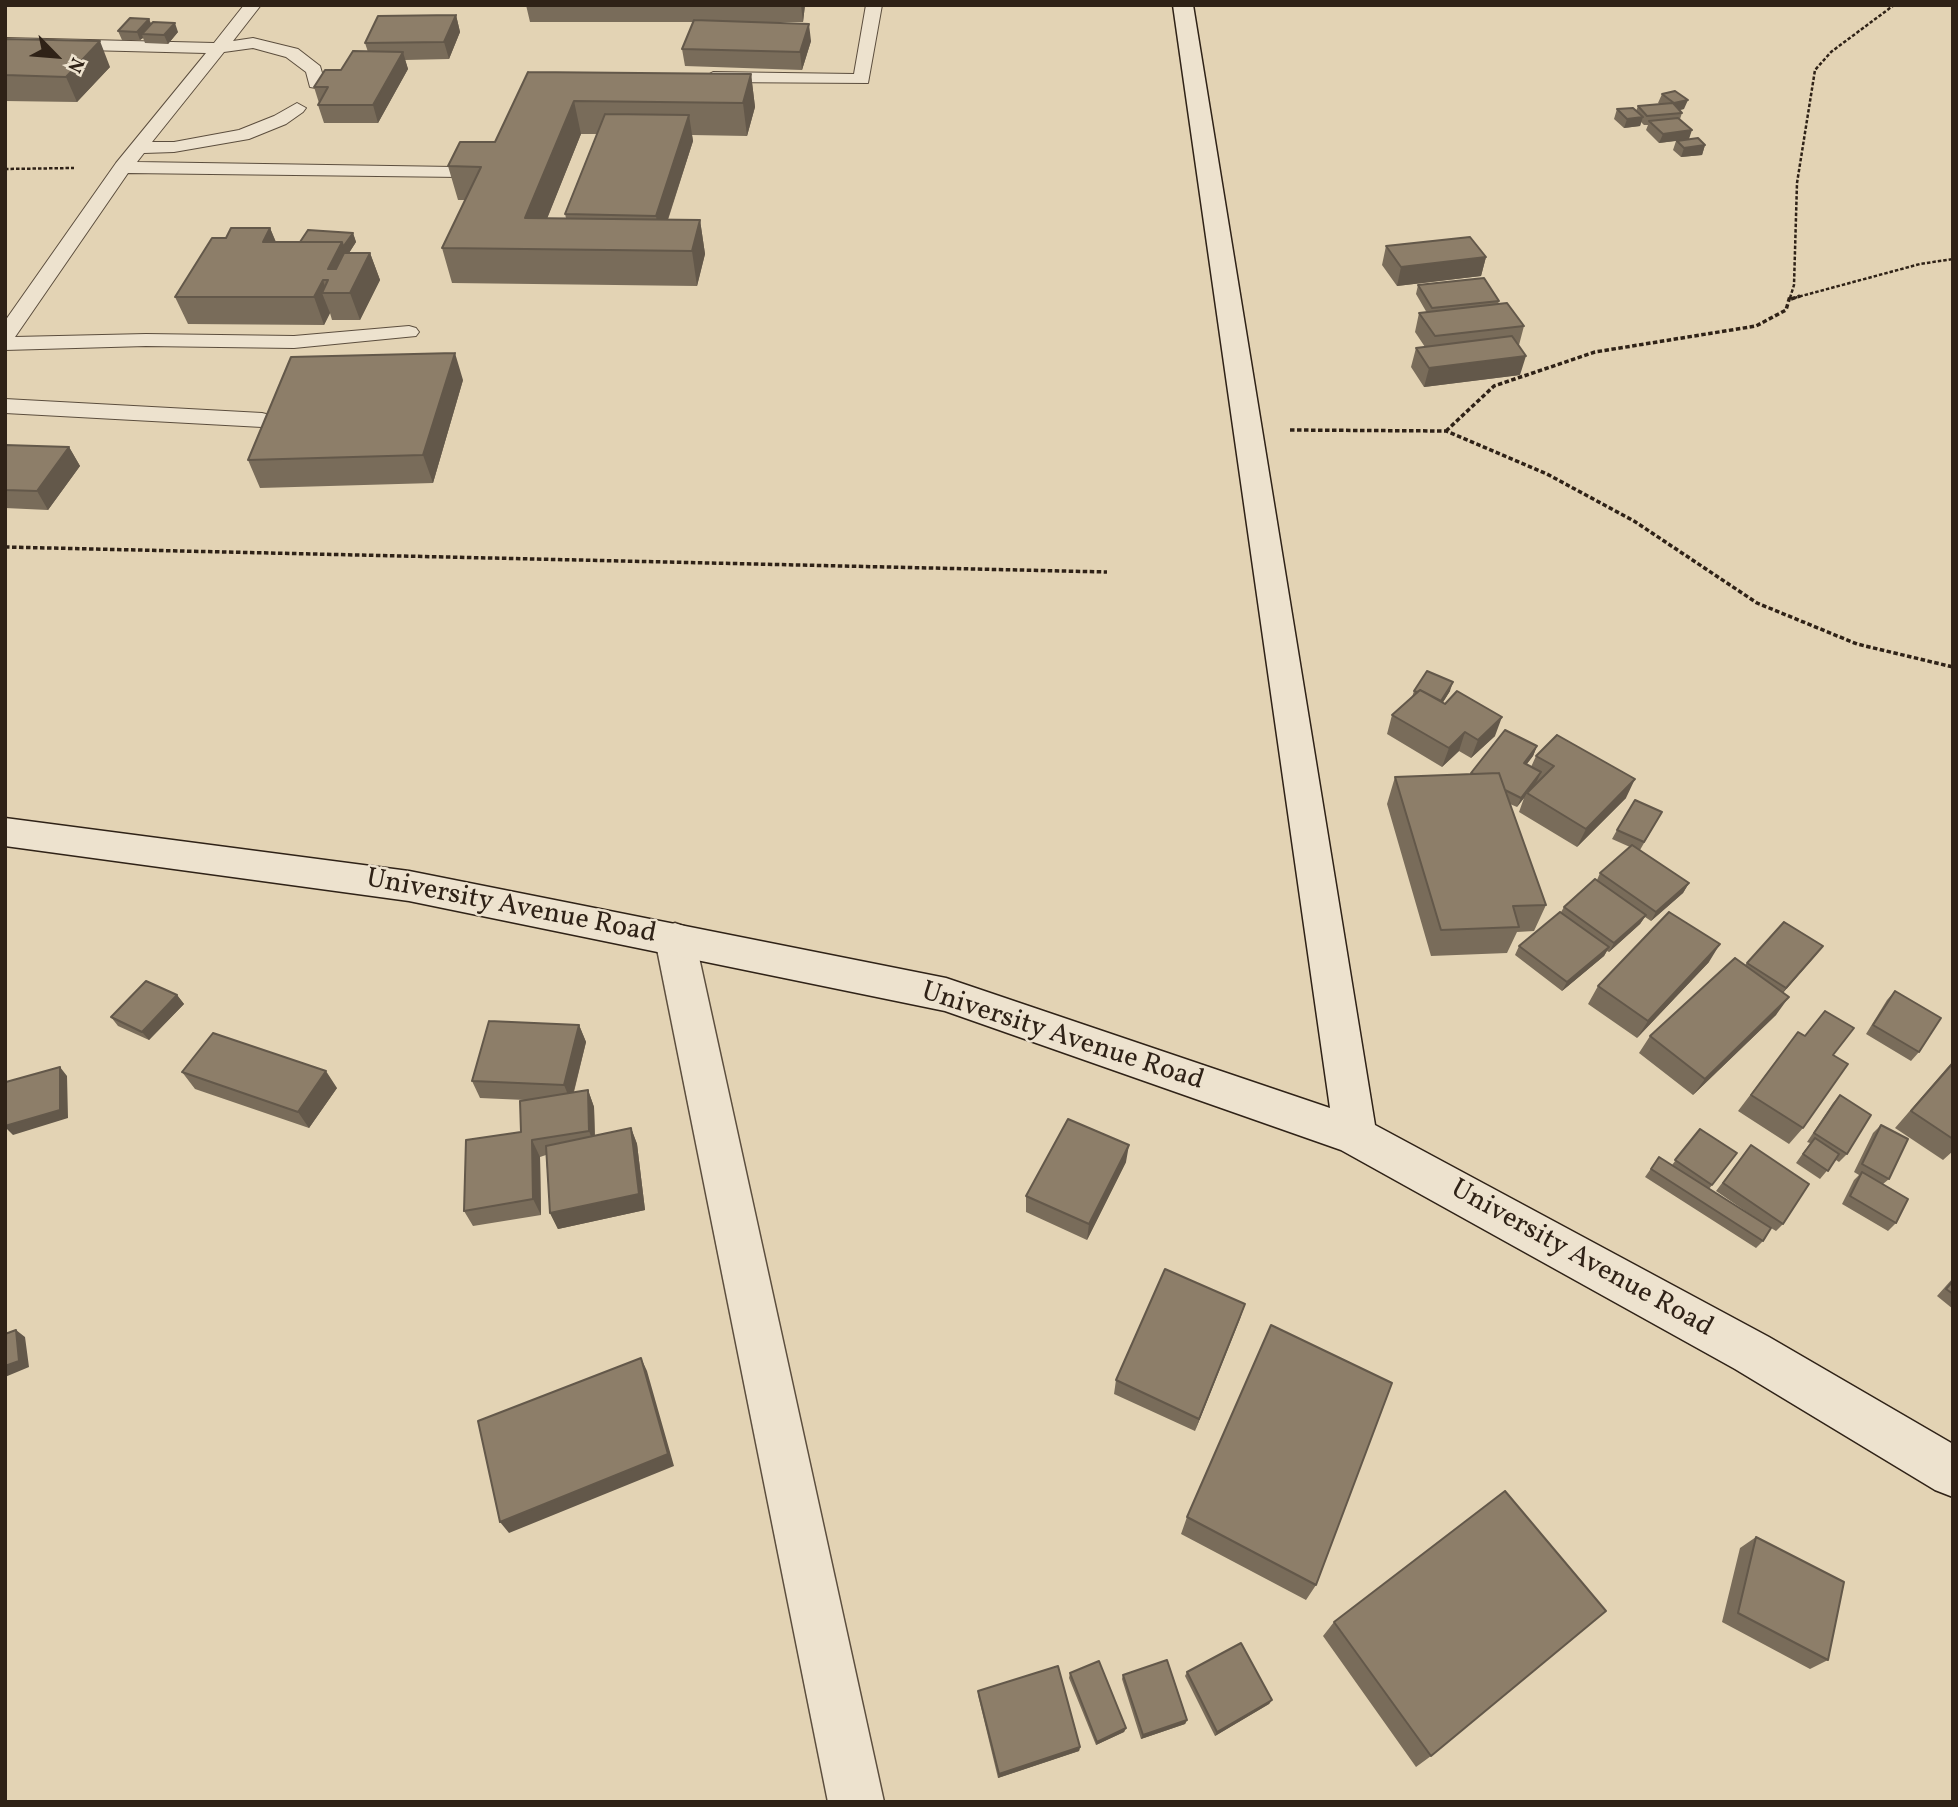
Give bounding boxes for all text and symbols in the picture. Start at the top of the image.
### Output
north arrow [21,21,91,91]
text: N [60,53,90,77]
street label: University Avenue Road [363,863,659,953]
street label: University Avenue Road [917,976,1207,1100]
street label: University Avenue Road [1444,1174,1718,1346]

